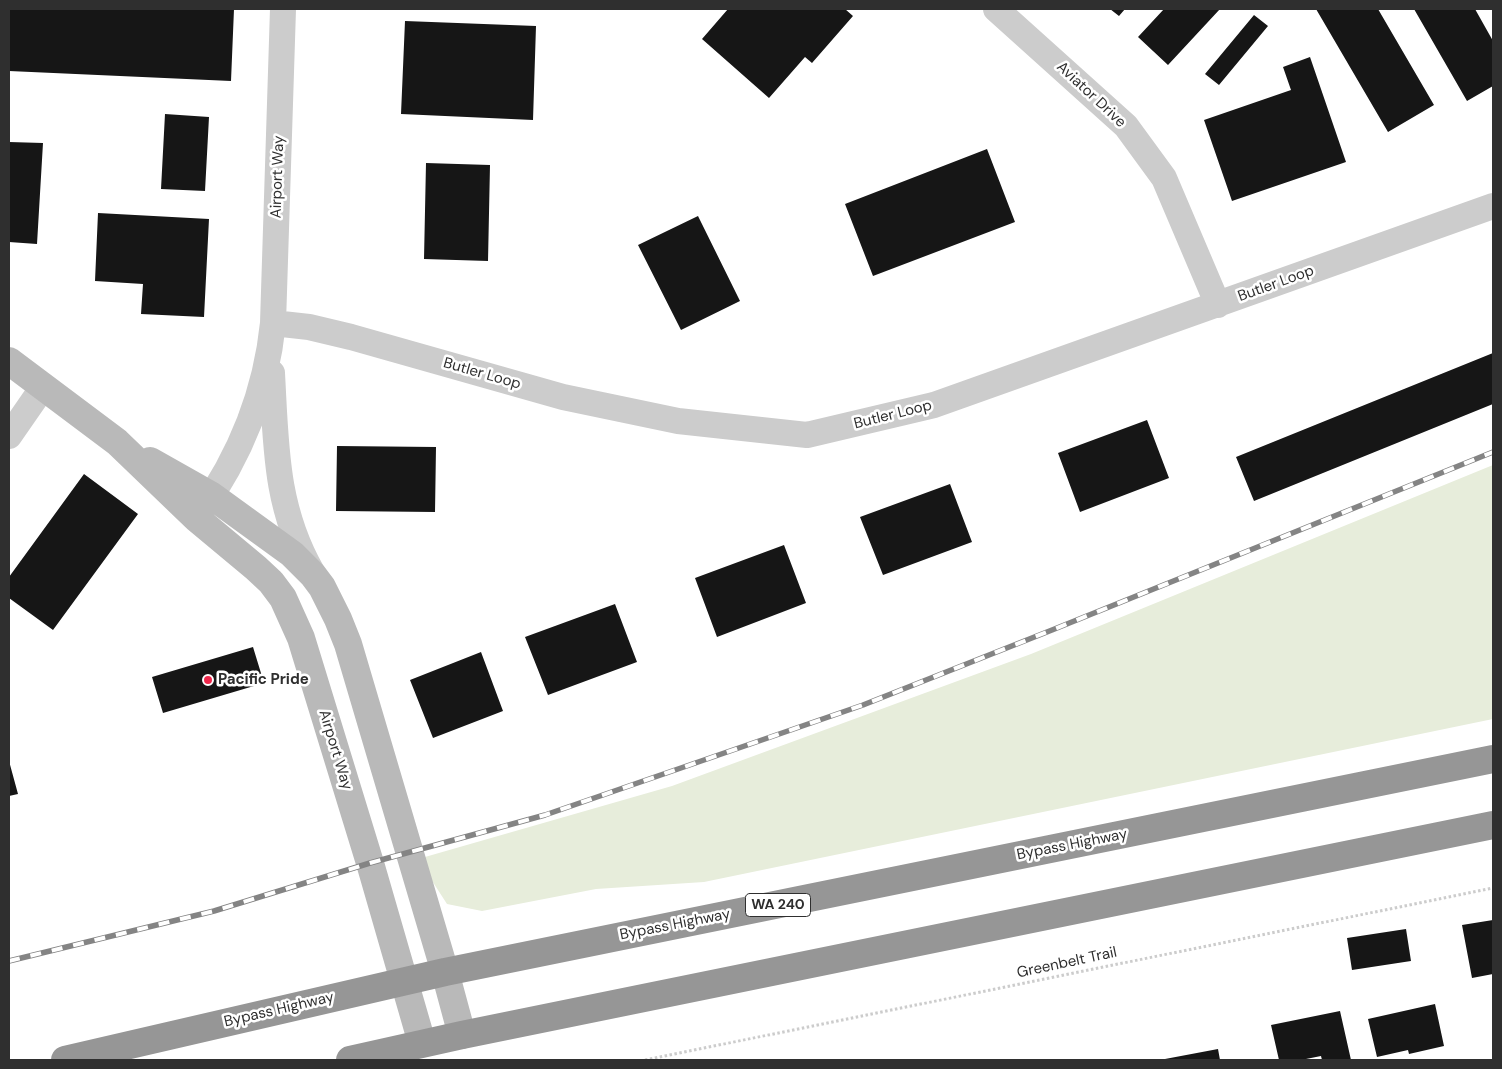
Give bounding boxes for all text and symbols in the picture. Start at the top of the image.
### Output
street label: Aviator Drive [1053,58,1129,132]
street label: Airport Way [268,135,288,219]
street label: Butler Loop [1235,262,1317,306]
street label: Butler Loop [441,354,523,394]
street label: Butler Loop [852,397,934,433]
place label: Pacific Pride [218,671,309,689]
marker: Pacific Pride [202,674,214,686]
street label: Airport Way [314,708,356,792]
street label: Bypass Highway [1015,825,1129,865]
road number: WA 240 [746,894,810,916]
street label: Bypass Highway [618,905,732,945]
street label: Greenbelt Trail [1015,944,1119,982]
street label: Bypass Highway [222,989,336,1031]

